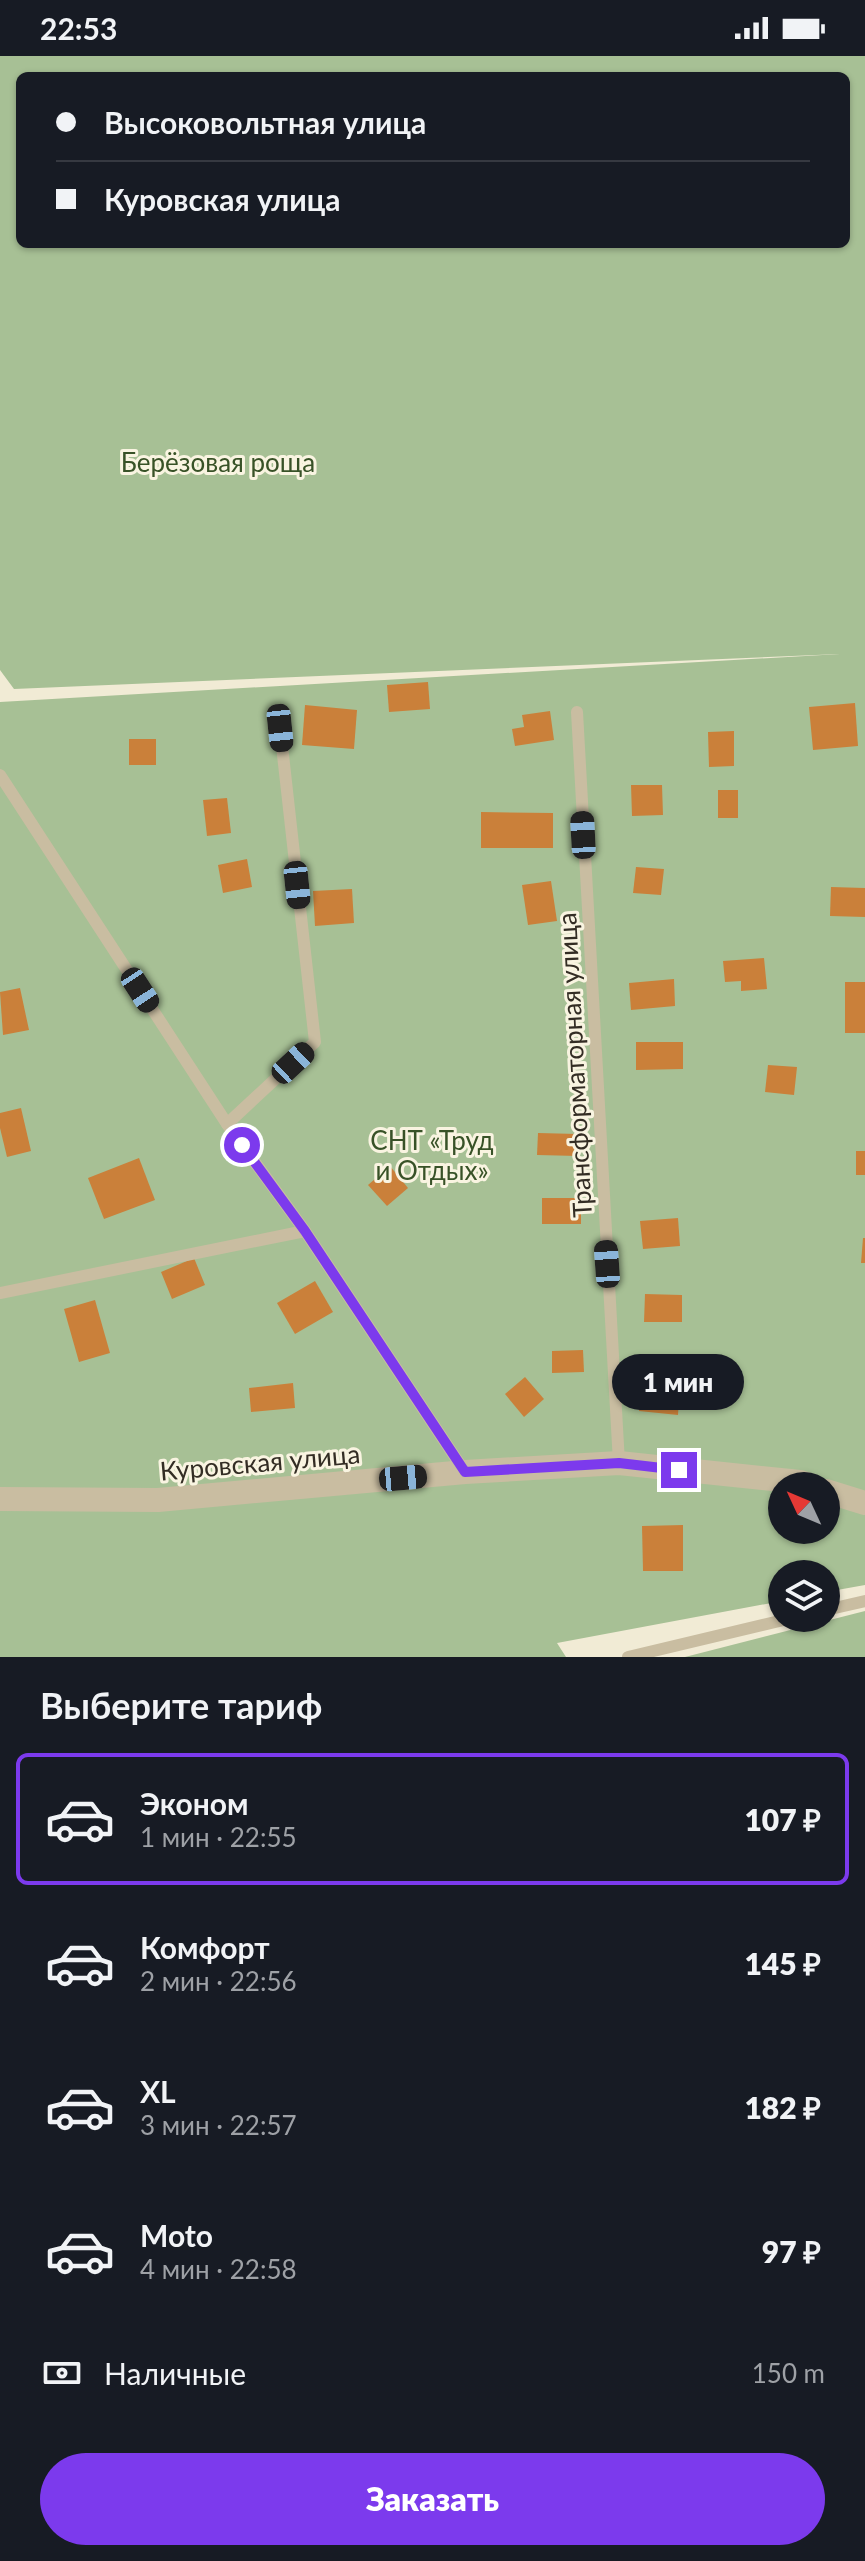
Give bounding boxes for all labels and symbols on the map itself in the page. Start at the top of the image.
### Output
park label: Берёзовая роща [121,446,315,478]
car [266,703,294,753]
car [570,810,596,860]
car [283,860,311,910]
street label: Трансформаторная улица [550,912,598,1218]
car [117,963,163,1017]
car [267,1038,319,1088]
park label: СНТ «Труд и Отдых» [370,1124,494,1186]
route start [224,1127,260,1163]
car [593,1239,621,1289]
callout: 1 мин [613,1354,745,1410]
street label: Куровская улица [158,1437,362,1487]
route end [661,1452,697,1488]
car [378,1464,428,1492]
north arrow [768,1472,840,1544]

